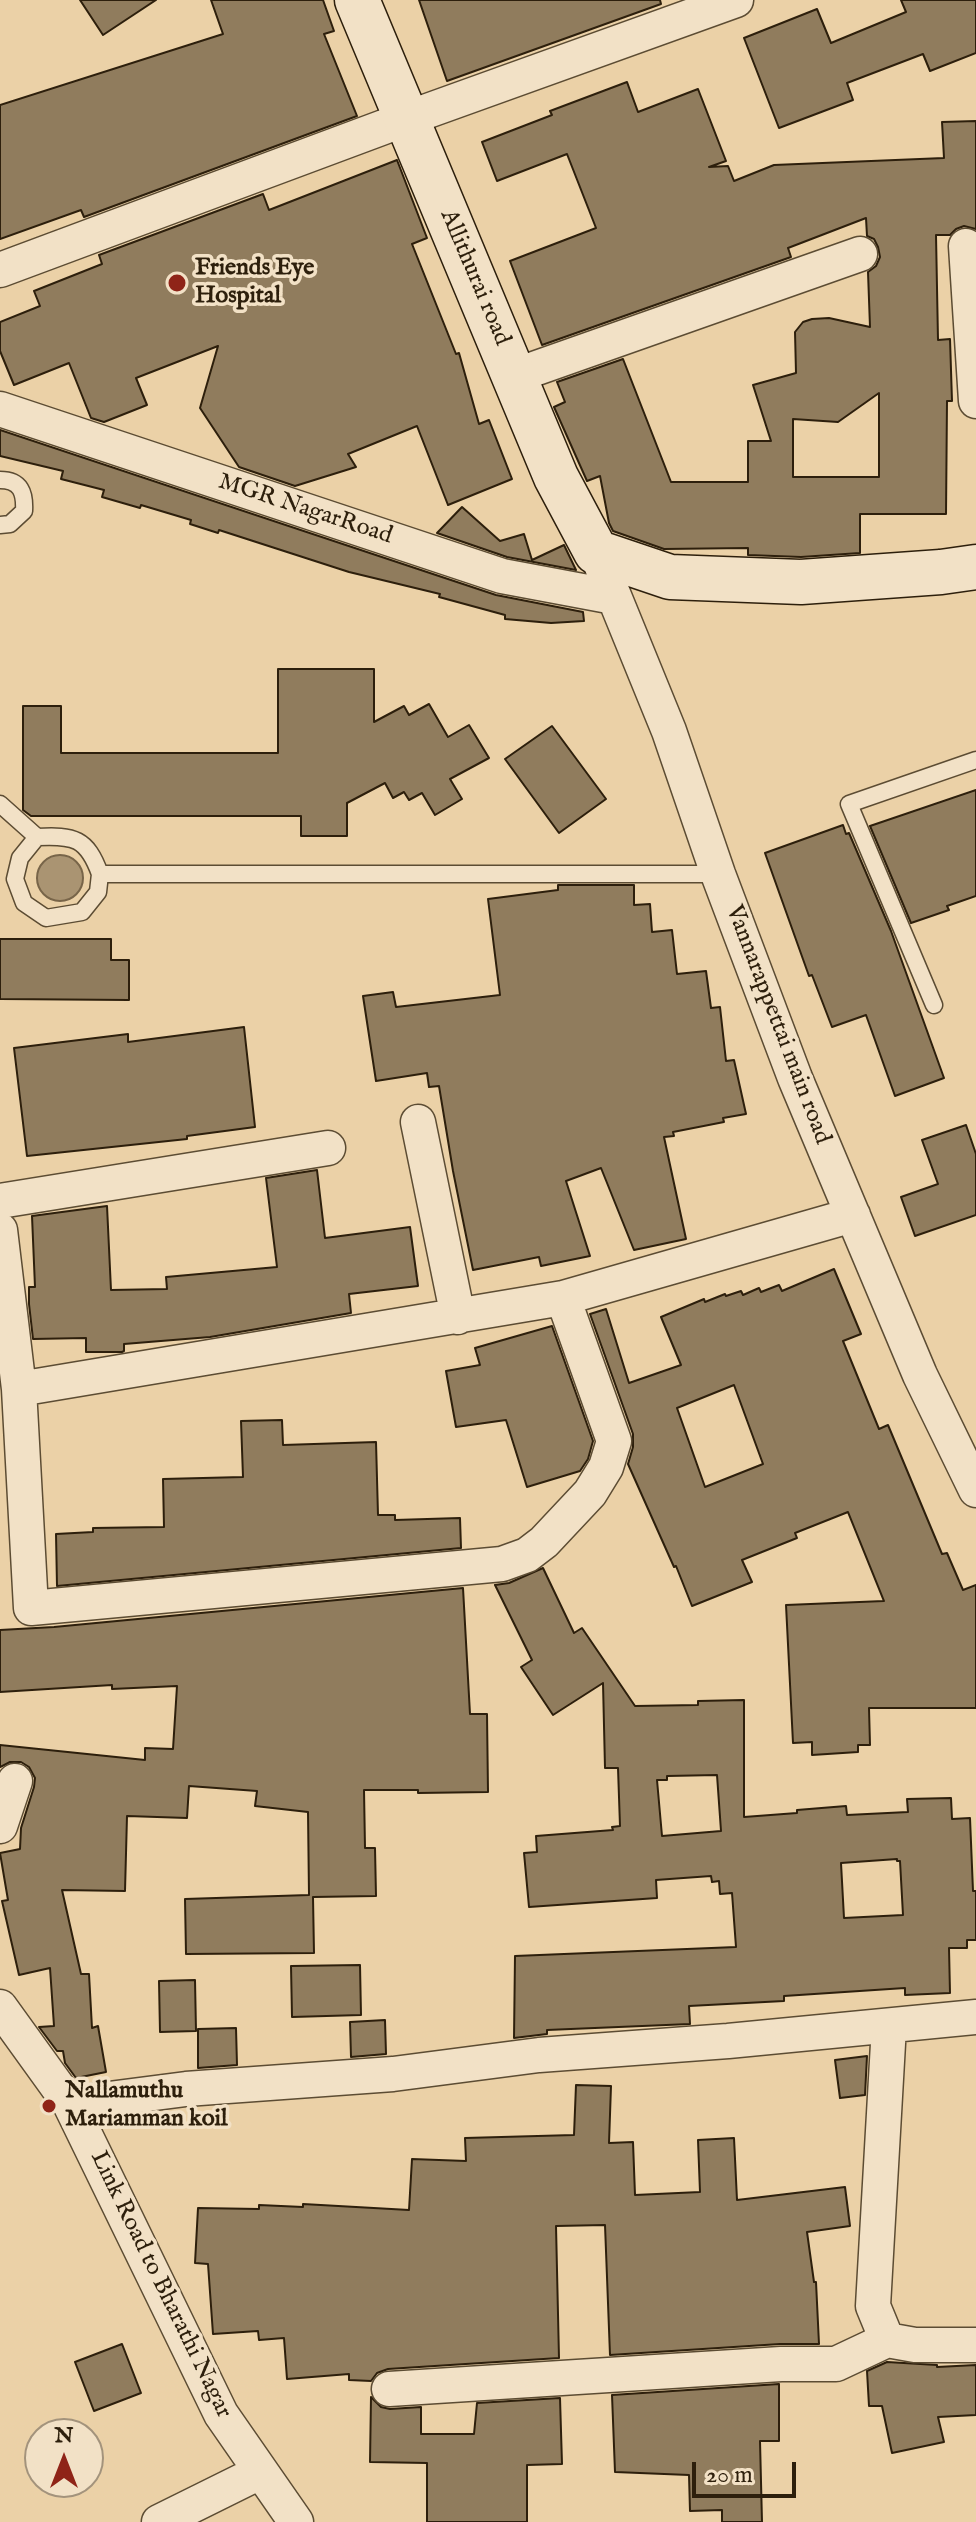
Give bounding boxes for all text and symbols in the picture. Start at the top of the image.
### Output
street label: Allithurai road [432,206,516,350]
place label: Friends Eye Hospital [195,255,314,311]
marker: Friends Eye Hospital [166,272,188,294]
street label: MGR NagarRoad [214,468,396,552]
street label: Vannarappettai main road [718,902,836,1148]
place label: Nallamuthu Mariamman koil [65,2078,227,2134]
marker: Nallamuthu Mariamman koil [40,2097,58,2115]
street label: Link Road to Bharathi Nagar [83,2147,237,2423]
north arrow [24,2418,104,2498]
text: N [54,2422,74,2450]
scale bar [696,2446,800,2496]
text: 20 m [706,2460,753,2491]

